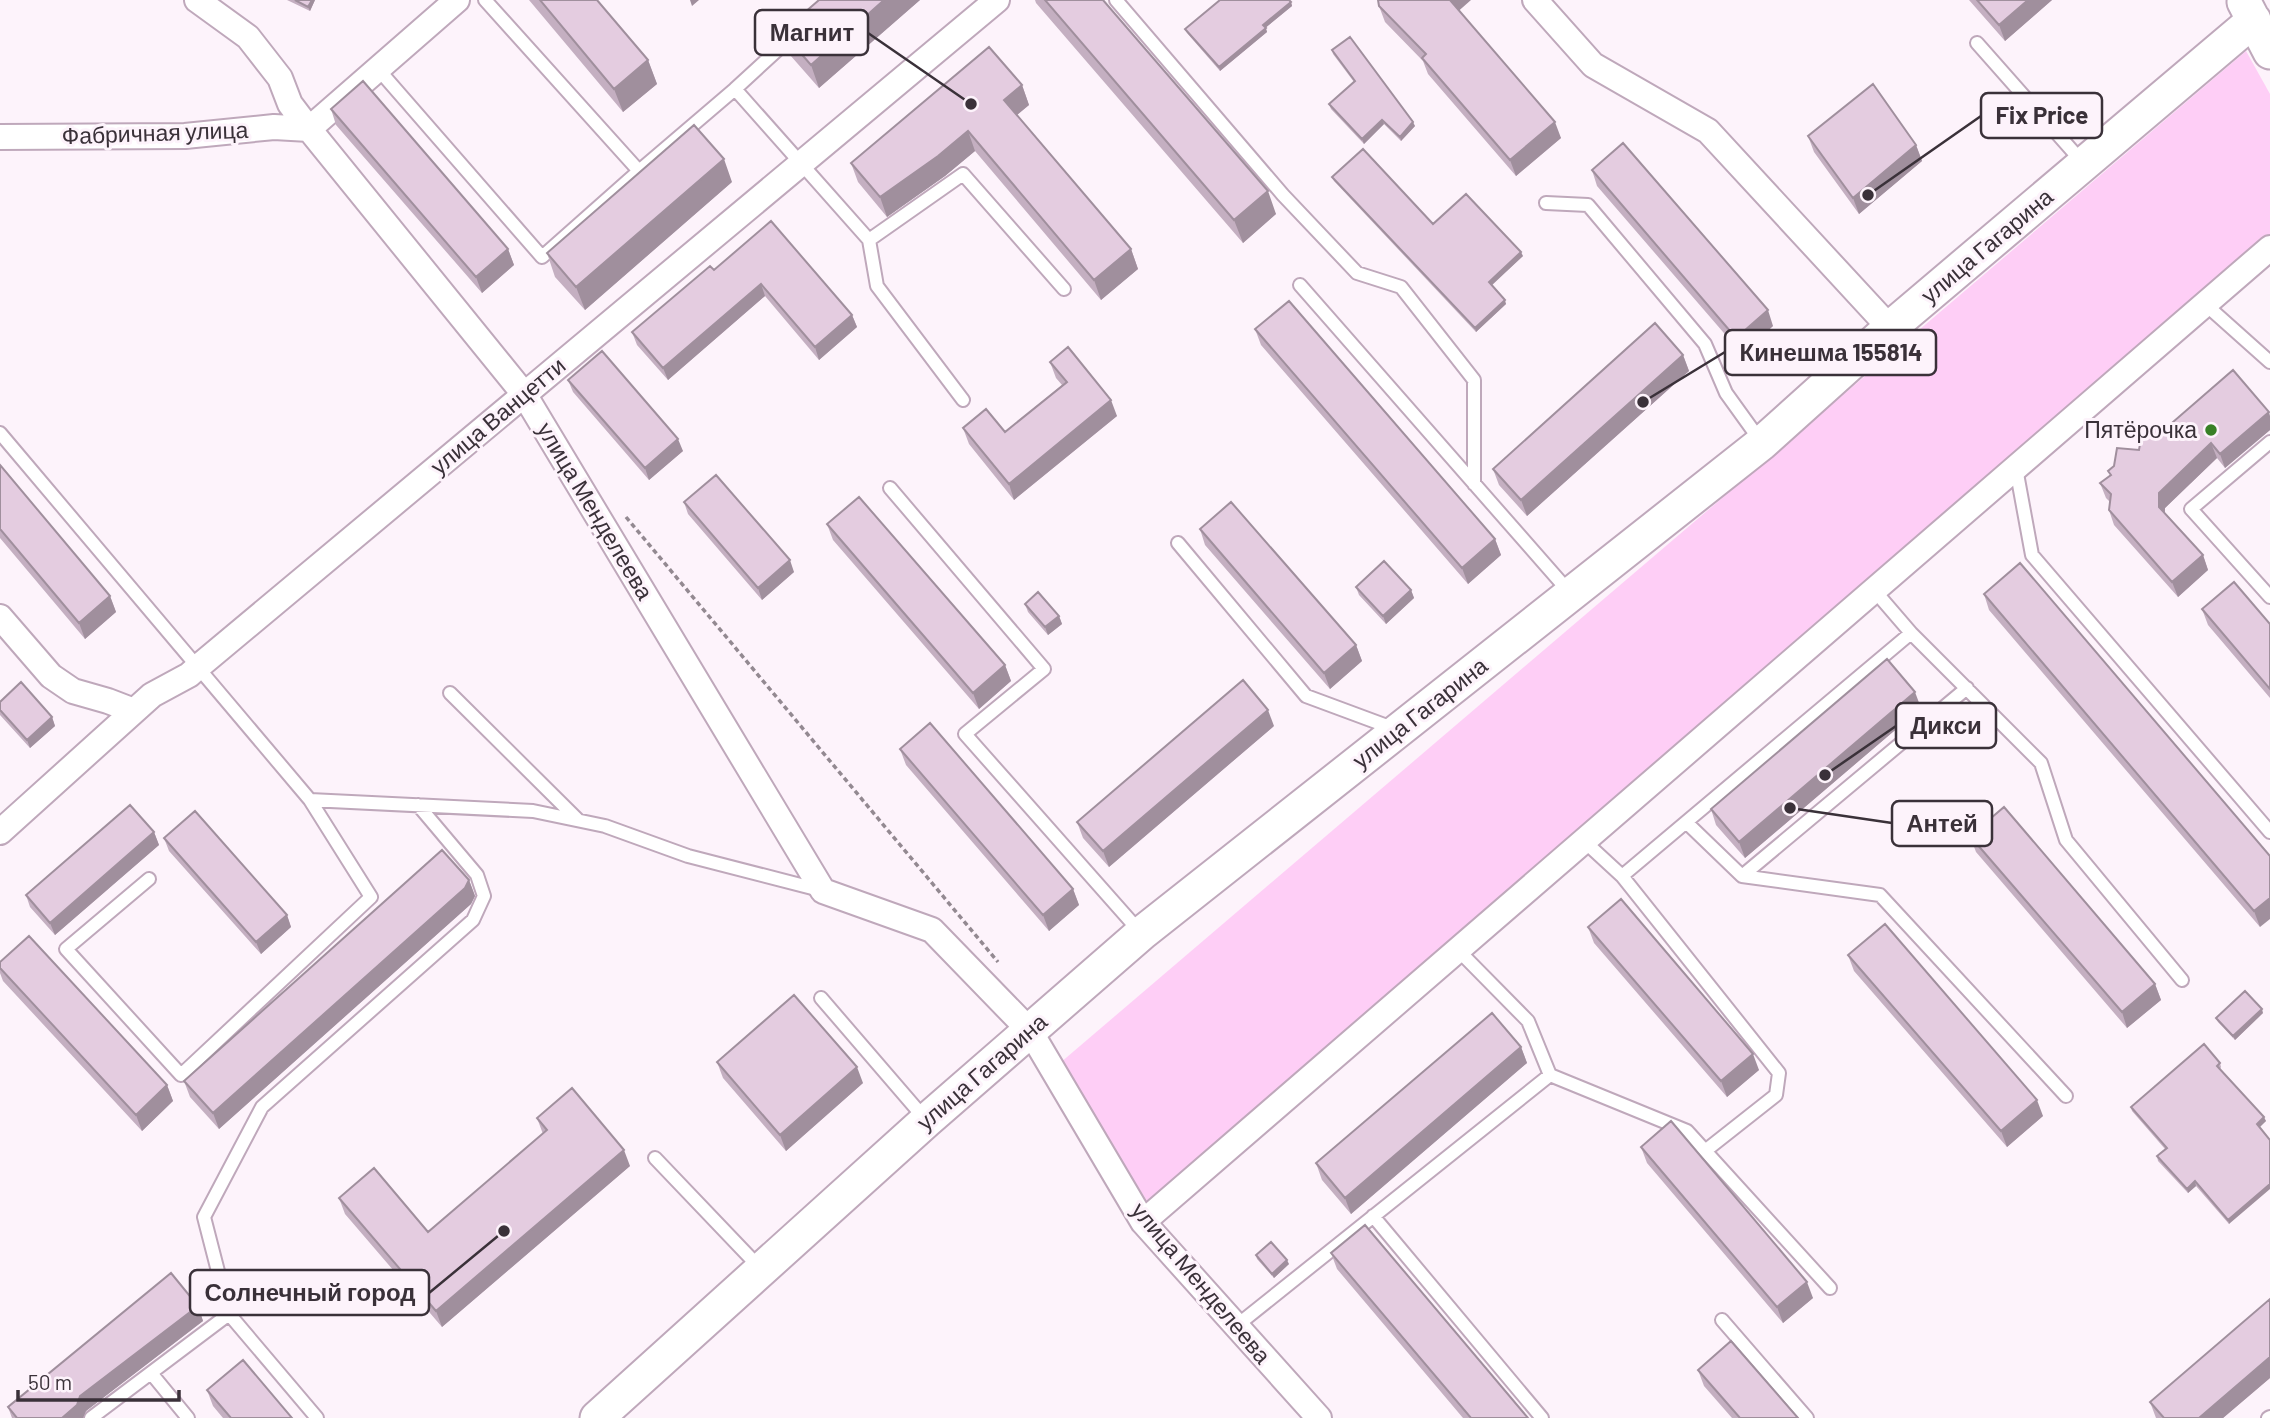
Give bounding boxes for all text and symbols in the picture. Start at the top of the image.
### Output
callout: Магнит [755,10,868,55]
text: Магнит [770,17,855,46]
callout: Fix Price [1981,93,2102,138]
text: Fix Price [1996,100,2088,129]
street label: Фабричная улица [61,115,249,149]
street label: улица Гагарина [1915,182,2058,309]
callout: Кинешма 155814 [1725,330,1936,375]
text: Кинешма 155814 [1740,337,1922,366]
street label: улица Ванцетти [424,351,571,480]
place label: Пятёрочка [2084,415,2197,443]
street label: улица Менделеева [532,417,660,604]
marker: Пятёрочка [2203,422,2219,438]
street label: улица Гагарина [1346,651,1493,774]
callout: Дикси [1896,703,1996,748]
text: Дикси [1910,710,1982,739]
callout: Антей [1892,801,1992,846]
text: Антей [1906,808,1978,837]
street label: улица Гагарина [910,1007,1052,1135]
street label: улица Менделеева [1126,1196,1278,1369]
callout: Солнечный город [190,1270,429,1315]
text: Солнечный город [205,1277,415,1306]
scale bar [18,1358,178,1402]
text: 50 m [28,1369,72,1394]

